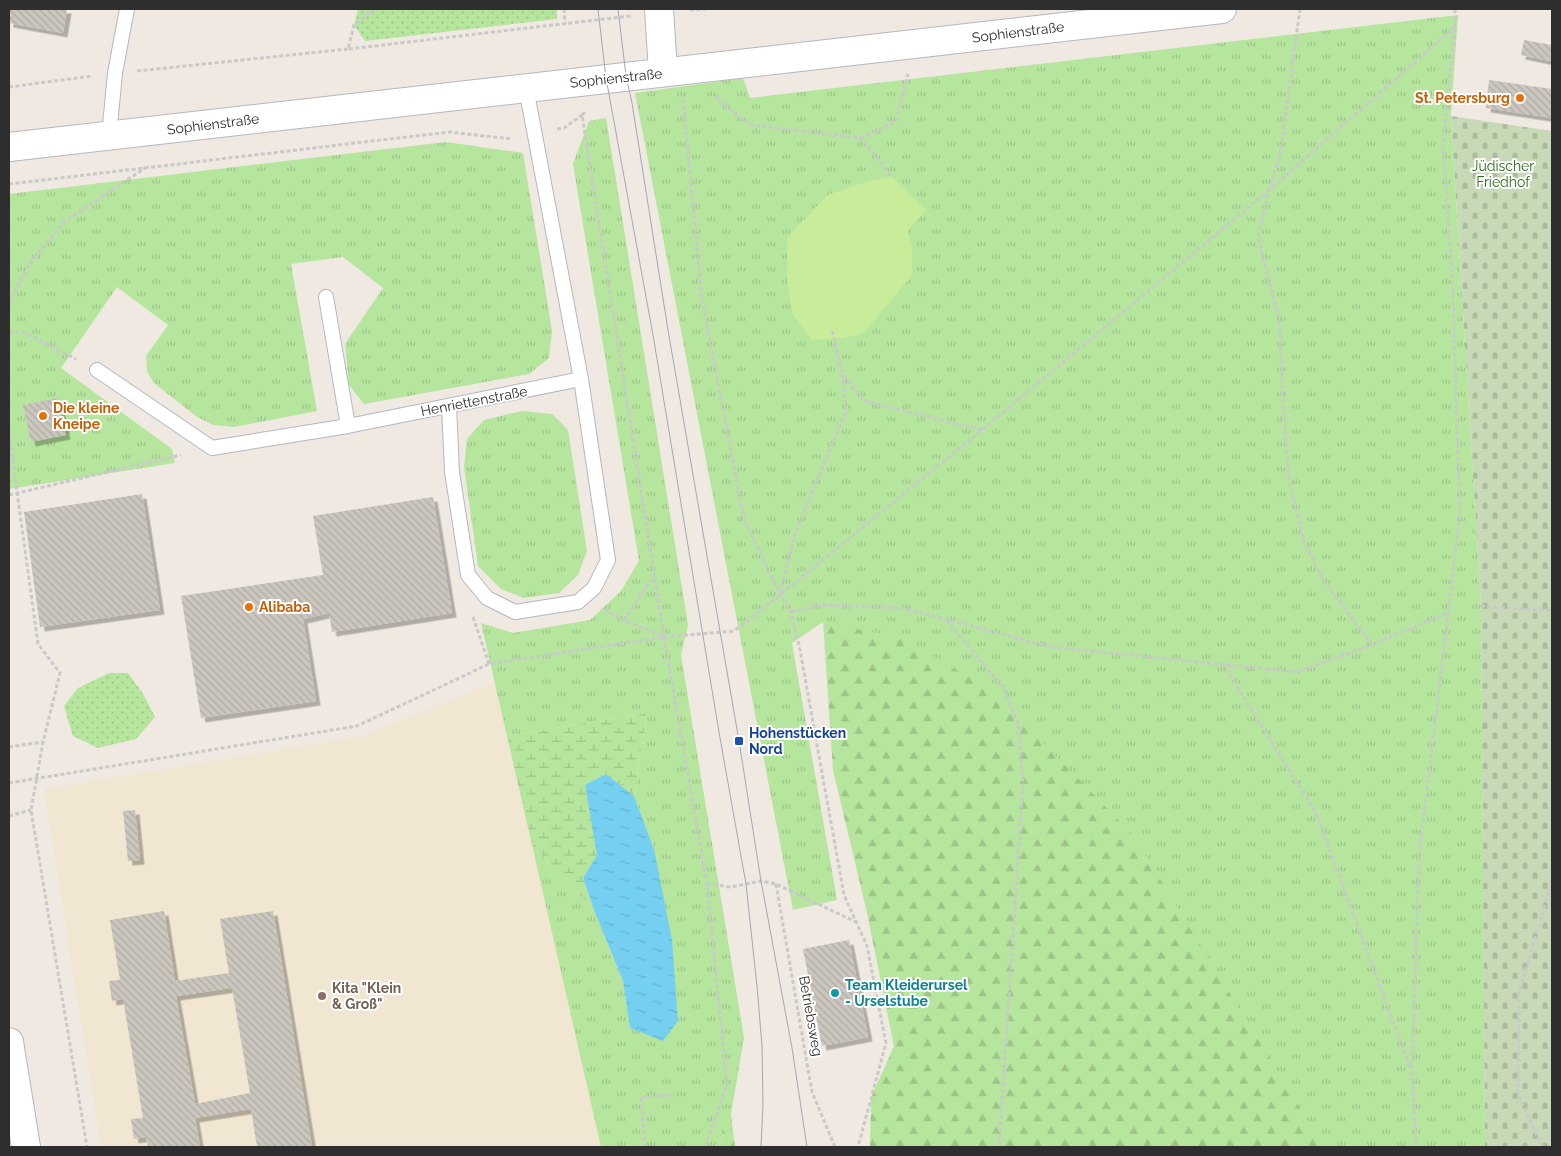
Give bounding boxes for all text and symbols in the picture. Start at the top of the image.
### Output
street label: Sophienstraße [971,18,1065,46]
street label: Sophienstraße [569,65,663,91]
place label: St. Petersburg [1415,90,1510,106]
marker: St. Petersburg [1514,92,1526,104]
street label: Sophienstraße [166,110,260,138]
park label: Jüdischer Friedhof [1472,158,1534,190]
street label: Henriettenstraße [419,383,529,419]
place label: Die kleine Kneipe [53,400,120,432]
marker: Die kleine Kneipe [37,410,49,422]
place label: Alibaba [259,599,310,615]
marker: Alibaba [243,601,255,613]
place label: Hohenstücken Nord [749,725,846,757]
marker: Hohenstücken Nord [733,735,745,747]
street label: Betriebsweg [796,974,826,1058]
place label: Team Kleiderursel - Urselstube [845,977,968,1009]
place label: Kita "Klein & Groß" [332,980,401,1012]
marker: Team Kleiderursel - Urselstube [829,987,841,999]
marker: Kita "Klein & Groß" [316,990,328,1002]

